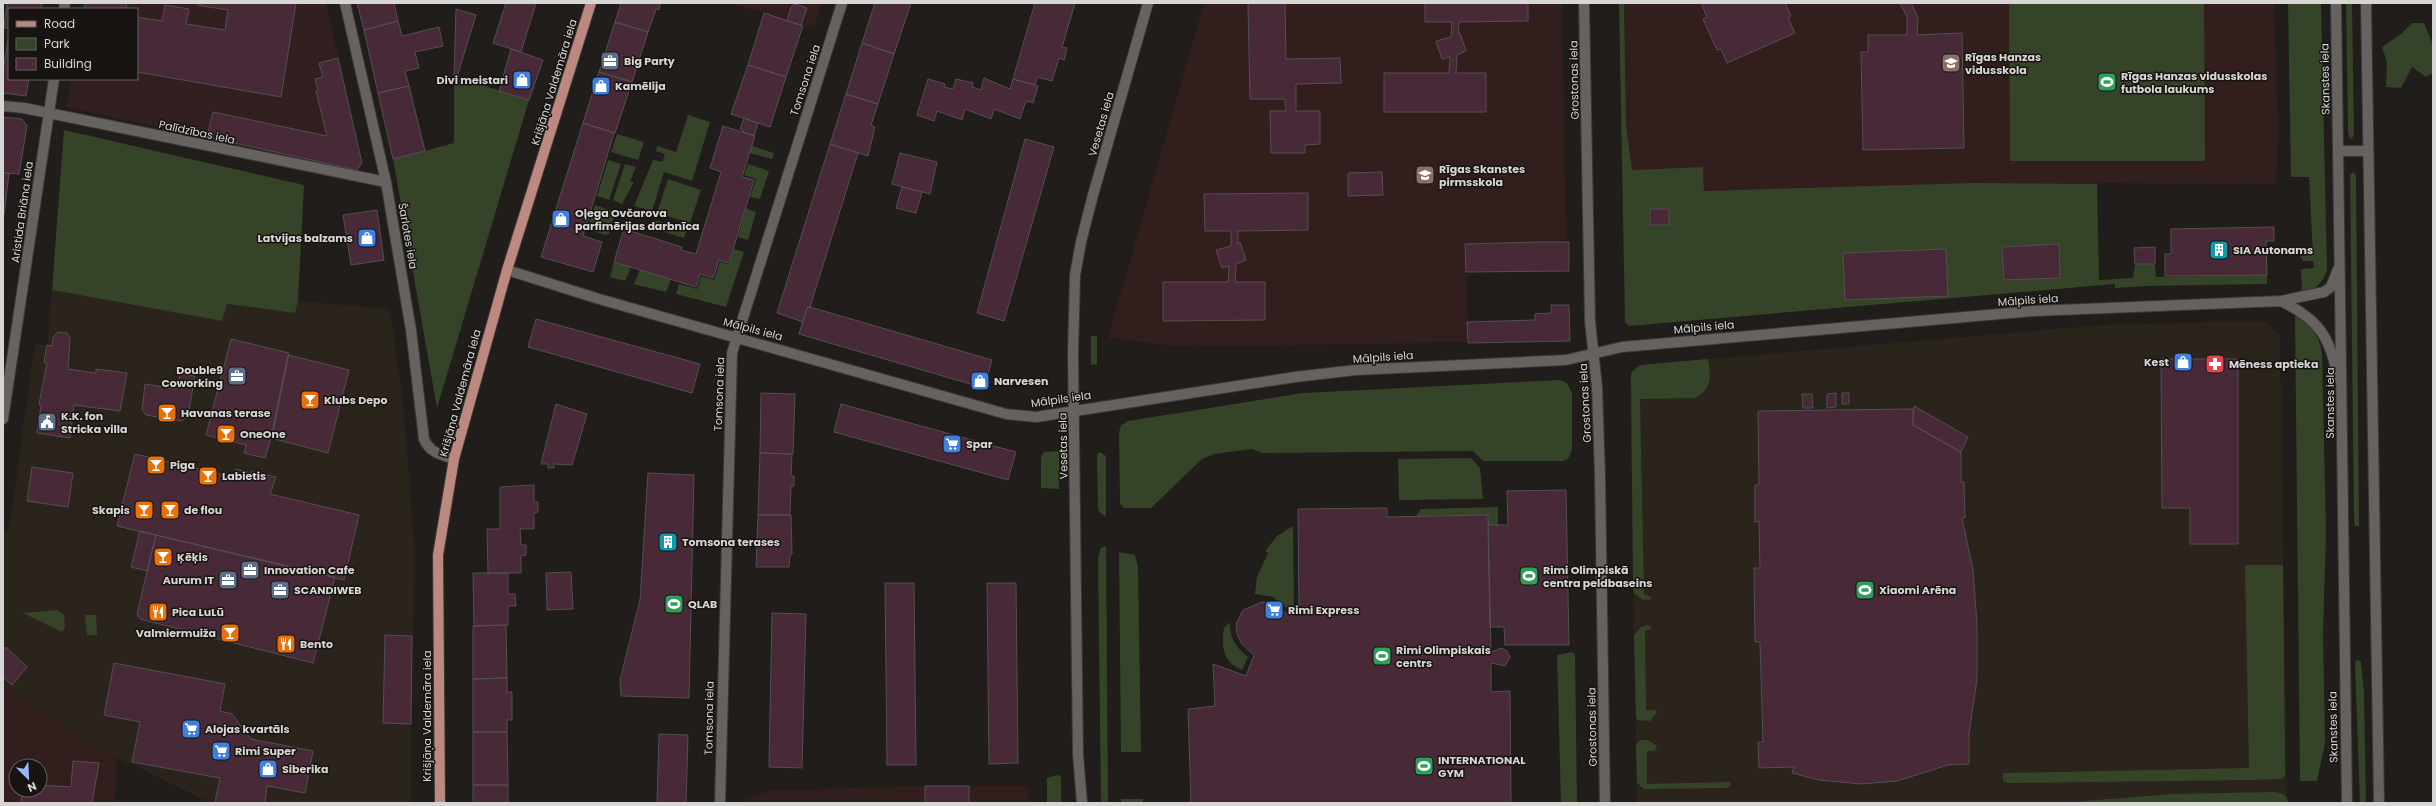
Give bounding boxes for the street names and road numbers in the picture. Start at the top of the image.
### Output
street label: Krišjāņa Valdemāra iela [527,17,581,147]
street label: Grostonas iela [1565,40,1583,120]
street label: Tomsona iela [786,42,824,118]
street label: Skanstes iela [2316,43,2334,115]
street label: Vesetas iela [1084,90,1118,158]
street label: Palīdzības iela [157,116,237,148]
street label: Aristida Briāna iela [7,160,37,264]
street label: Šarlotes iela [394,202,422,270]
street label: Mālpils iela [1997,290,2059,310]
street label: Mālpils iela [722,313,784,345]
street label: Mālpils iela [1673,316,1735,338]
street label: Krišjāņa Valdemāra iela [435,327,485,459]
street label: Mālpils iela [1352,347,1414,367]
street label: Tomsona iela [710,357,728,431]
street label: Grostonas iela [1575,363,1595,443]
street label: Skanstes iela [2322,367,2338,439]
street label: Mālpils iela [1030,387,1092,411]
street label: Vesetas iela [1054,413,1072,479]
street label: Krišjāņa Valdemāra iela [419,650,435,782]
street label: Tomsona iela [700,681,718,755]
street label: Grostonas iela [1583,687,1601,767]
street label: Skanstes iela [2324,691,2342,763]

